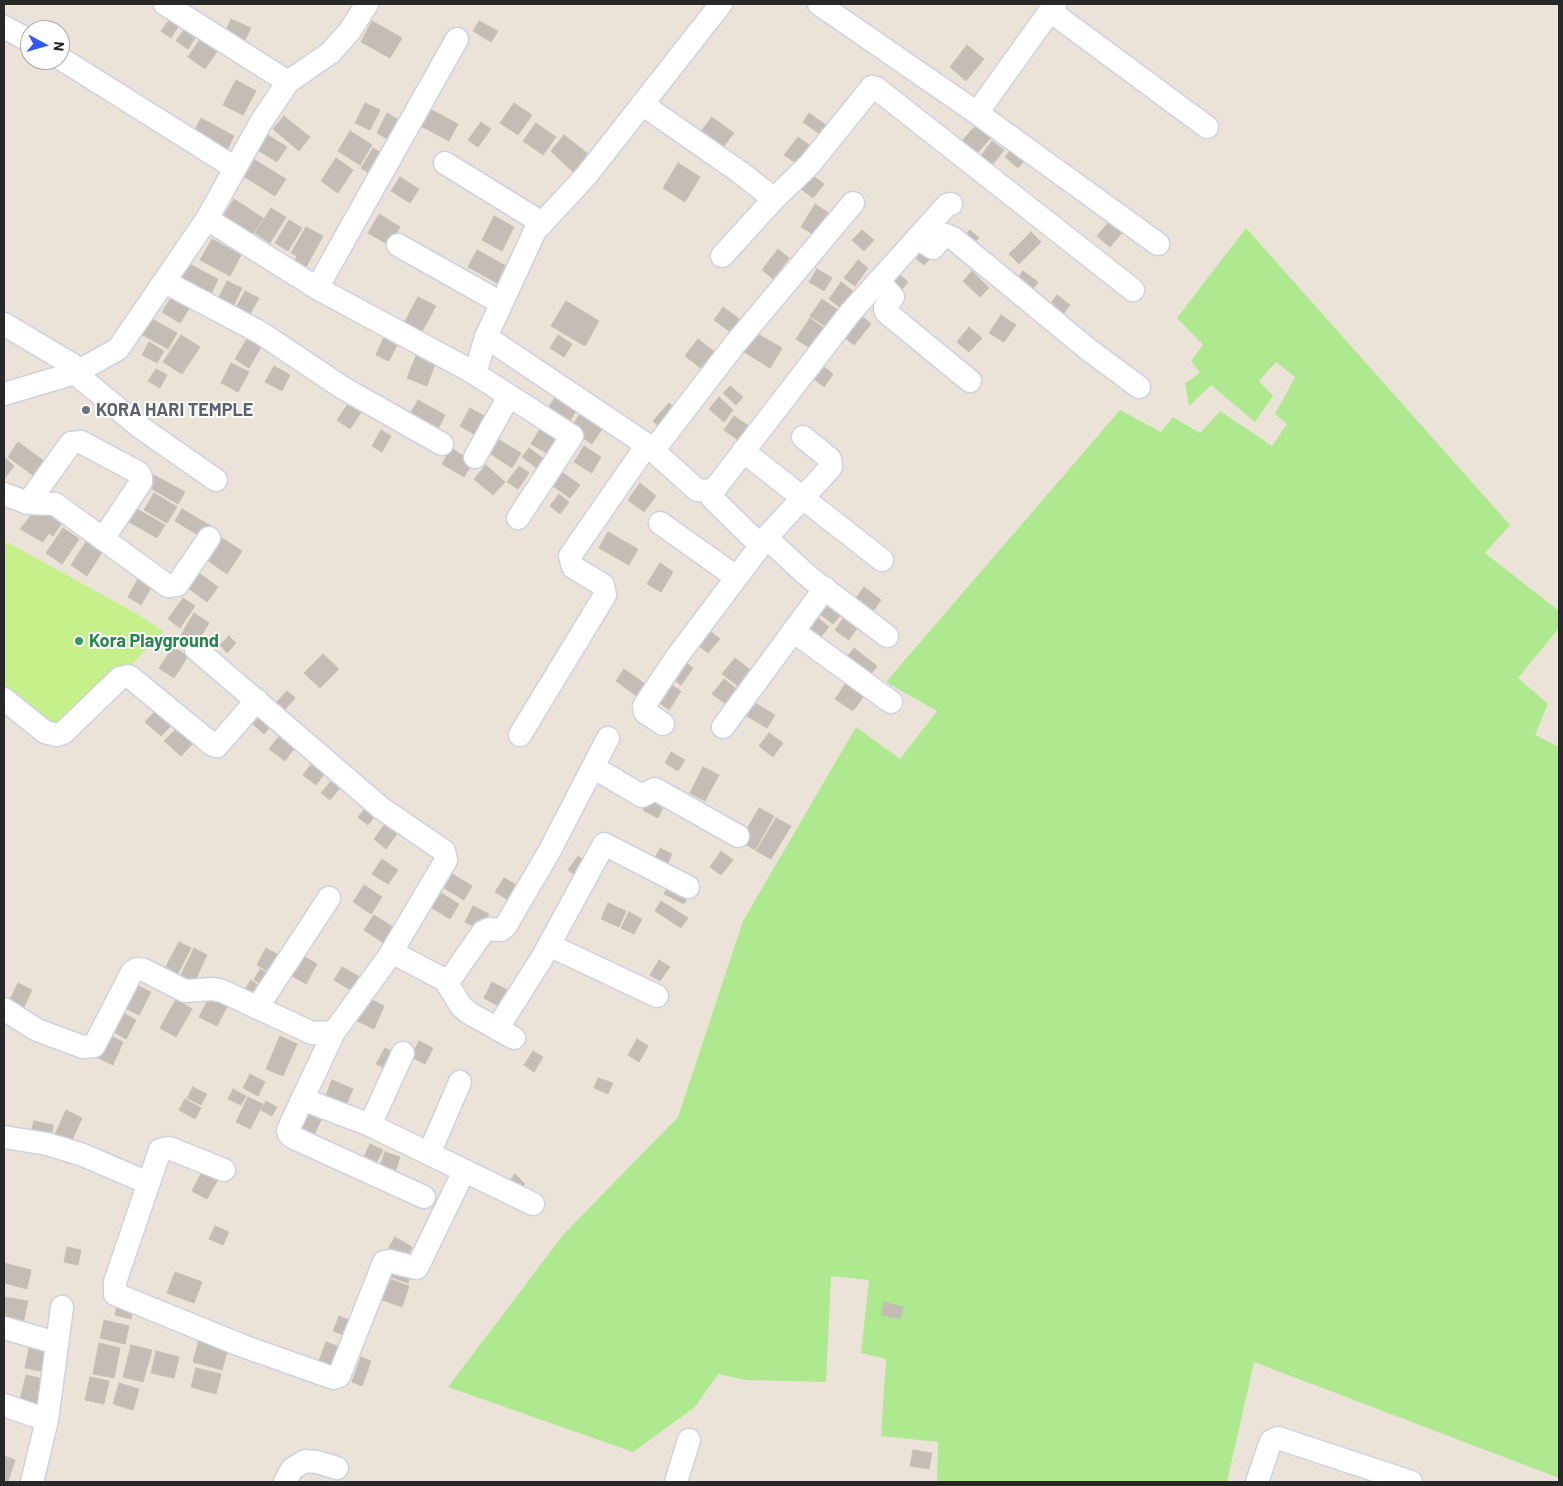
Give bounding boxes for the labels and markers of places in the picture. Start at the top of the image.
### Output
place label: KORA HARI TEMPLE [96,399,253,421]
marker: KORA HARI TEMPLE [80,404,92,416]
place label: Kora Playground [89,630,219,652]
marker: Kora Playground [73,635,85,647]

